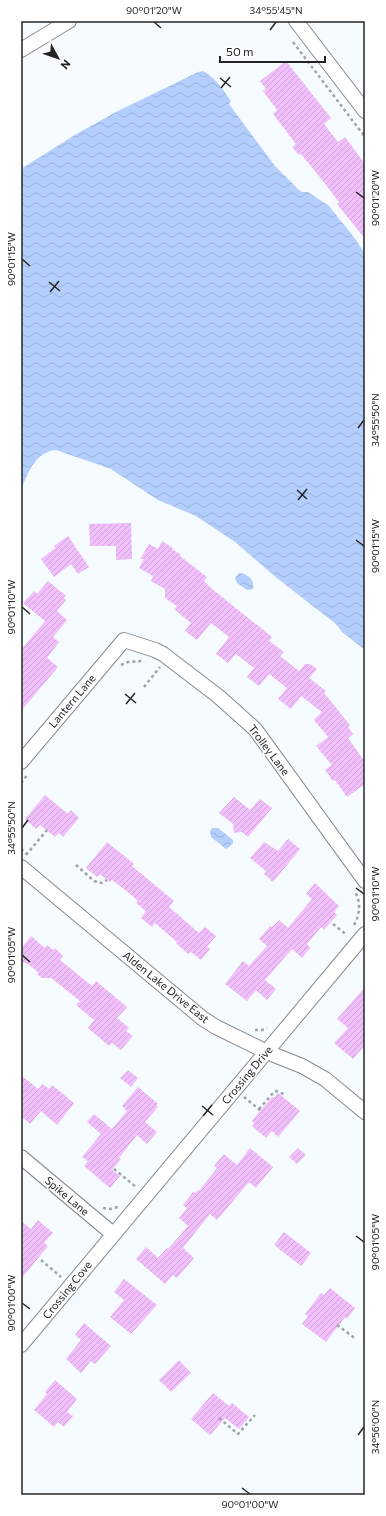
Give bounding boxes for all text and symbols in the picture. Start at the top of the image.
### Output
text: 90°01'20"W [126,4,182,16]
text: 34°55'45"N [250,4,302,16]
north arrow [38,38,78,78]
scale bar [220,38,325,64]
text: 50 m [226,44,254,58]
text: N [58,57,74,72]
text: 90°01'20"W [369,170,381,226]
text: 90°01'15"W [5,232,17,286]
text: 34°55'50"N [369,393,381,447]
text: 90°01'15"W [369,519,381,573]
text: 90°01'10"W [5,580,17,634]
street label: Lantern Lane [46,671,98,730]
street label: Trolley Lane [246,722,293,778]
text: 34°55'50"N [5,801,17,855]
text: 90°01'10"W [369,867,381,921]
text: 90°01'05"W [5,927,17,983]
street label: Alden Lake Drive East [121,948,212,1026]
street label: Crossing Drive [219,1043,275,1106]
street label: Spike Lane [43,1173,92,1218]
text: 90°01'05"W [369,1214,381,1270]
street label: Crossing Cove [39,1258,94,1321]
text: 90°01'00"W [5,1274,17,1332]
text: 34°56'00"N [369,1400,381,1454]
text: 90°01'00"W [221,1498,279,1510]

